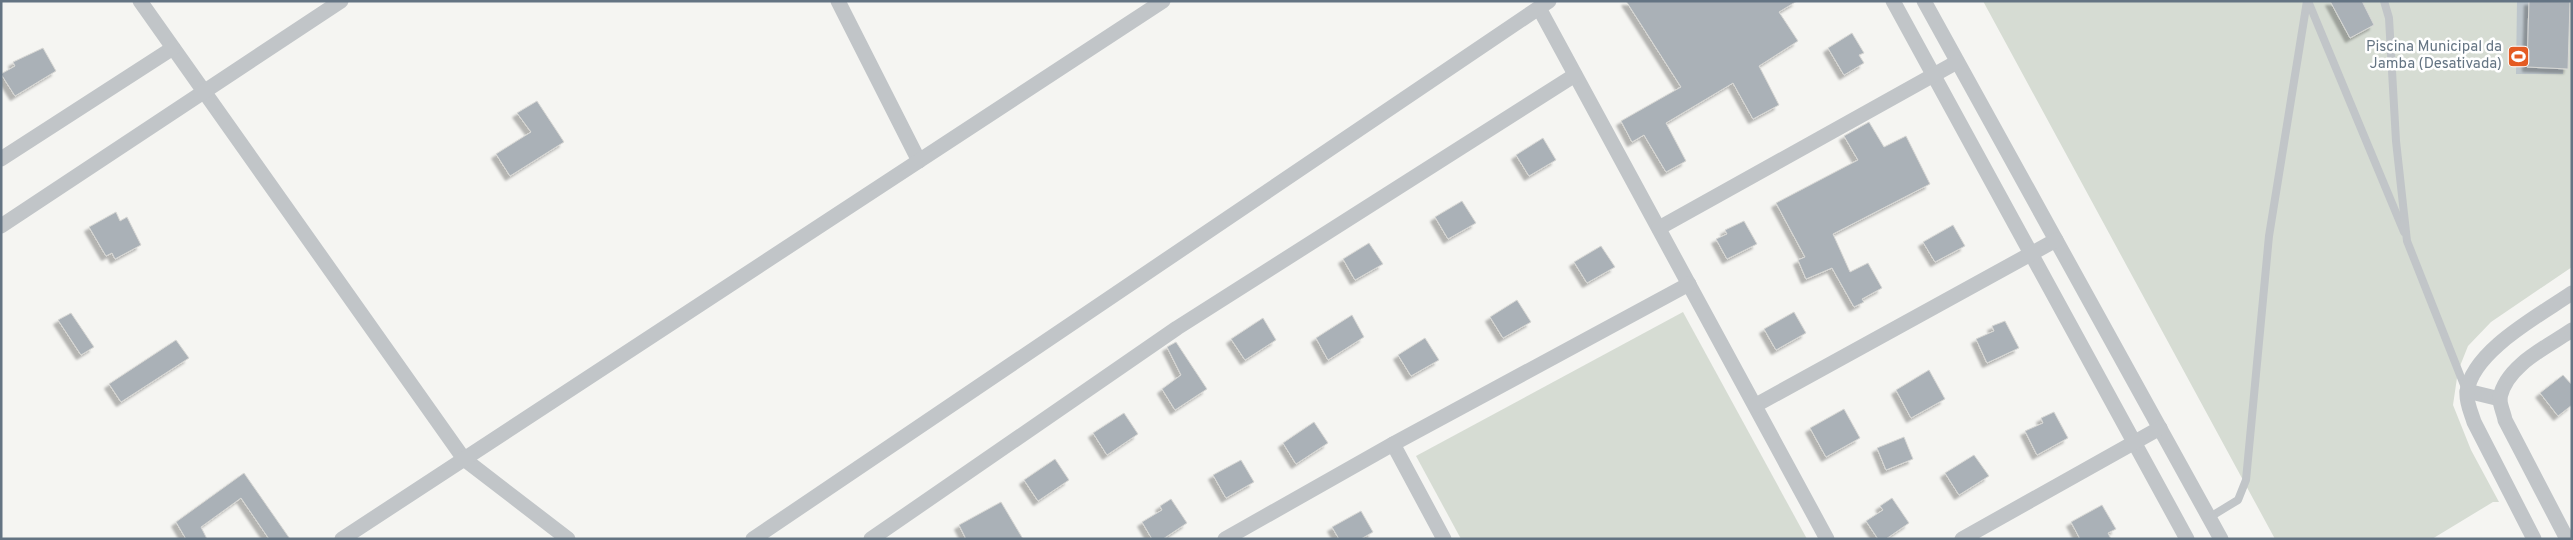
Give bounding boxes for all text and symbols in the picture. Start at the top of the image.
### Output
place label: Piscina Municipal da Jamba (Desativada) [2366,38,2502,74]
sports icon: Piscina Municipal da Jamba (Desativada) [2506,44,2530,68]

